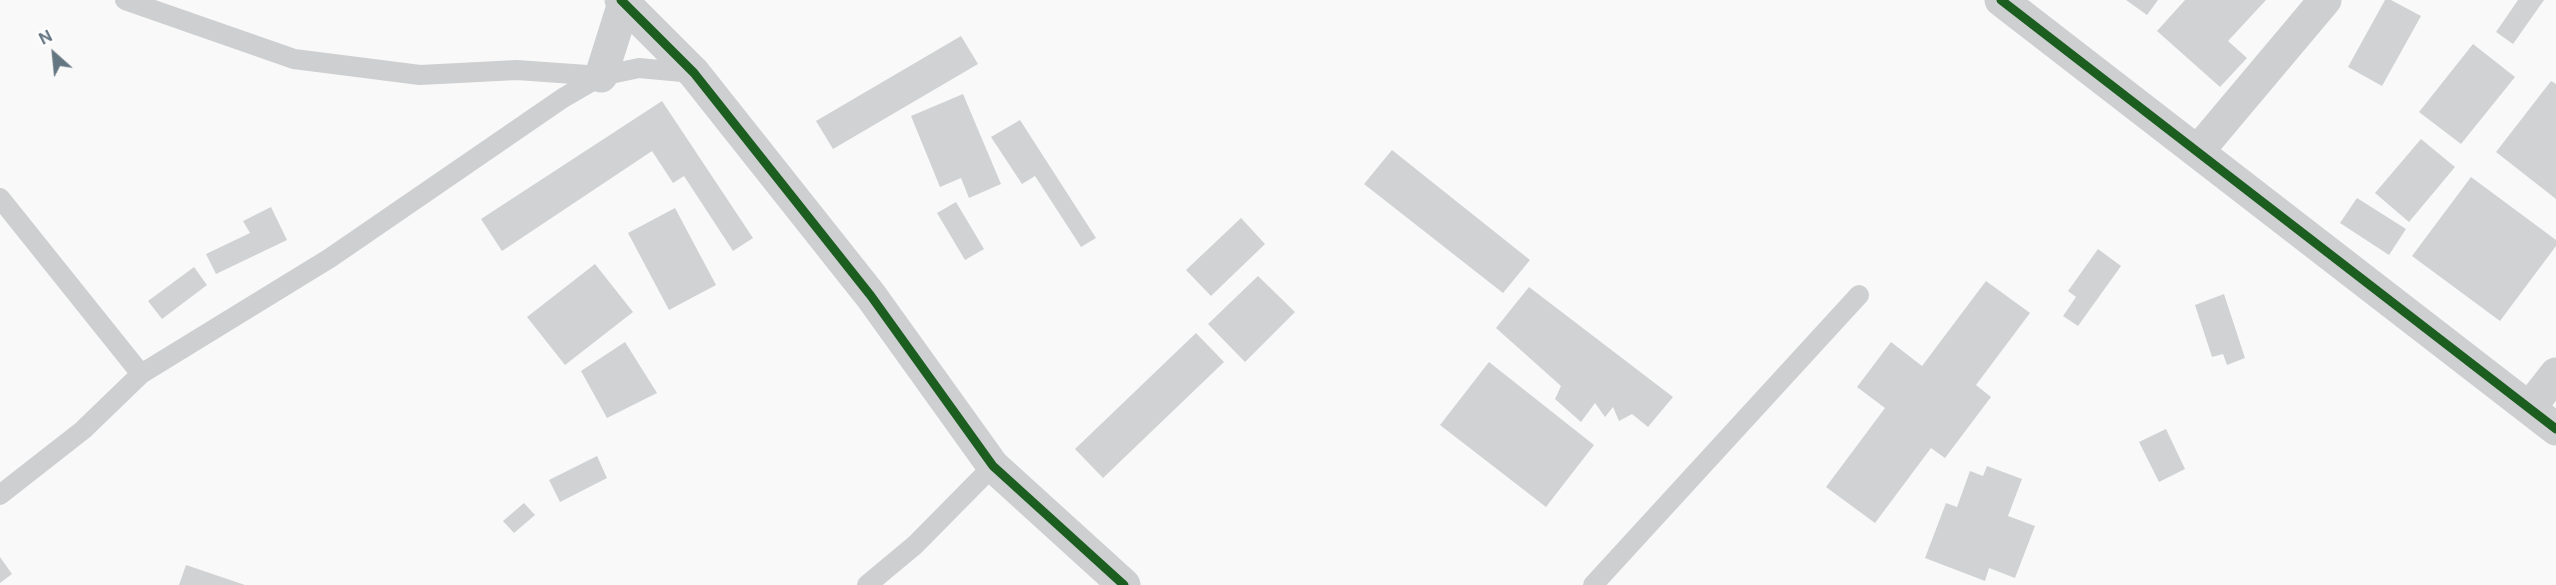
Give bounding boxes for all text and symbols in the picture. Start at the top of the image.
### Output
north arrow [24,24,84,84]
text: N [36,26,55,49]

